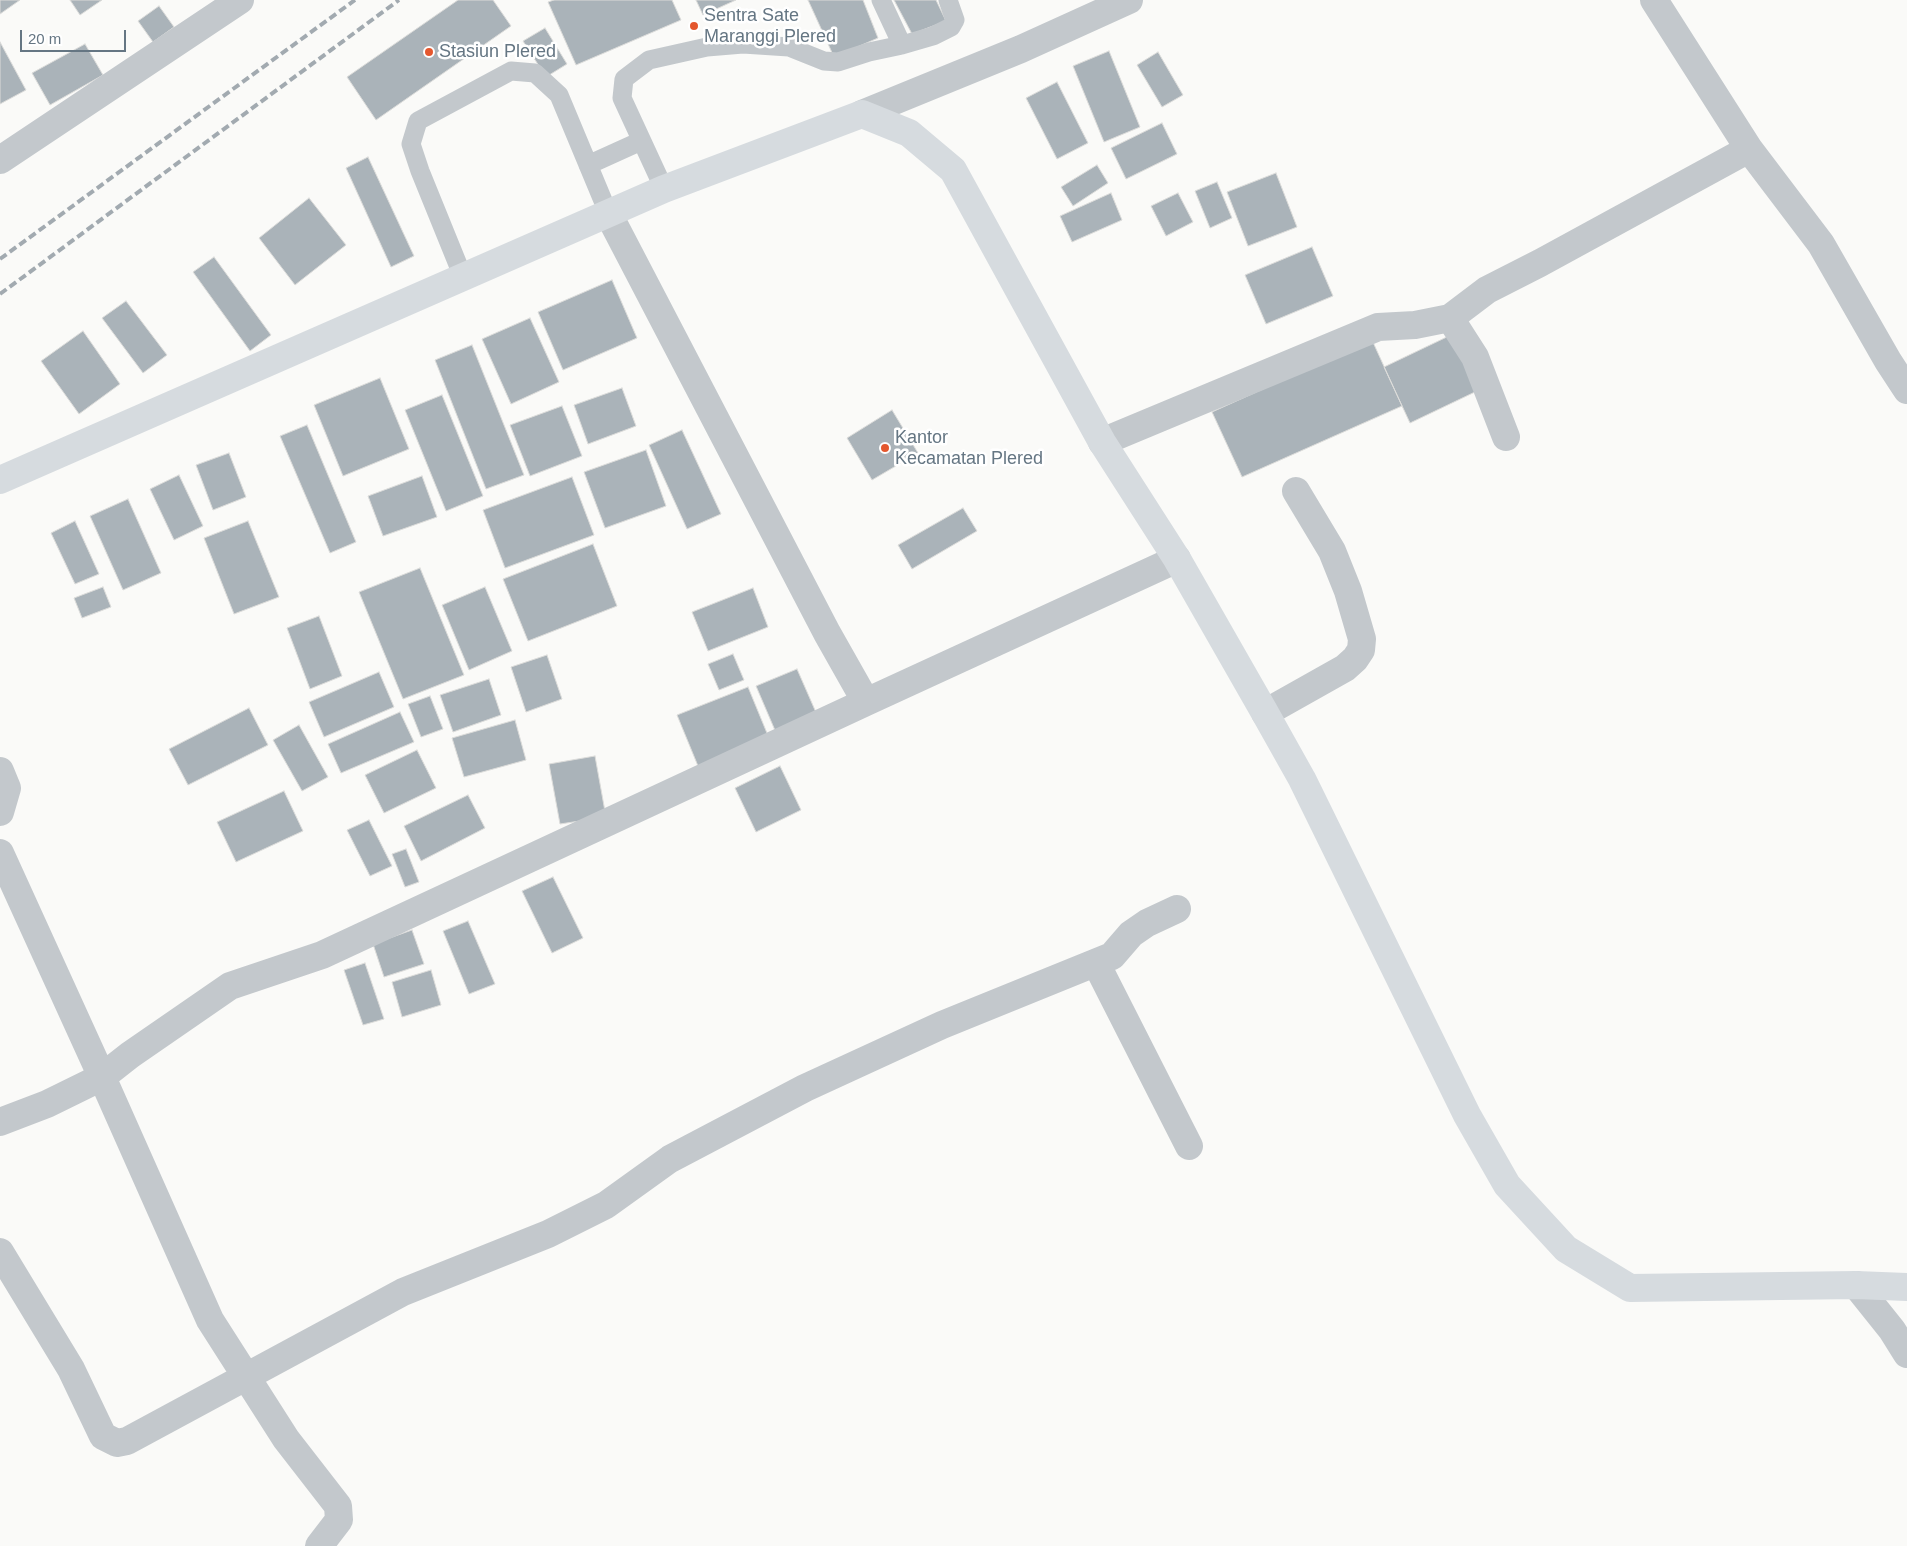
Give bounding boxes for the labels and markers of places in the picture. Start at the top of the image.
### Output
place label: Sentra Sate Maranggi Plered [704,5,836,48]
marker: Sentra Sate Maranggi Plered [688,20,700,32]
place label: Stasiun Plered [439,41,556,63]
marker: Stasiun Plered [423,46,435,58]
place label: Kantor Kecamatan Plered [895,427,1043,469]
marker: Kantor Kecamatan Plered [879,442,891,454]

